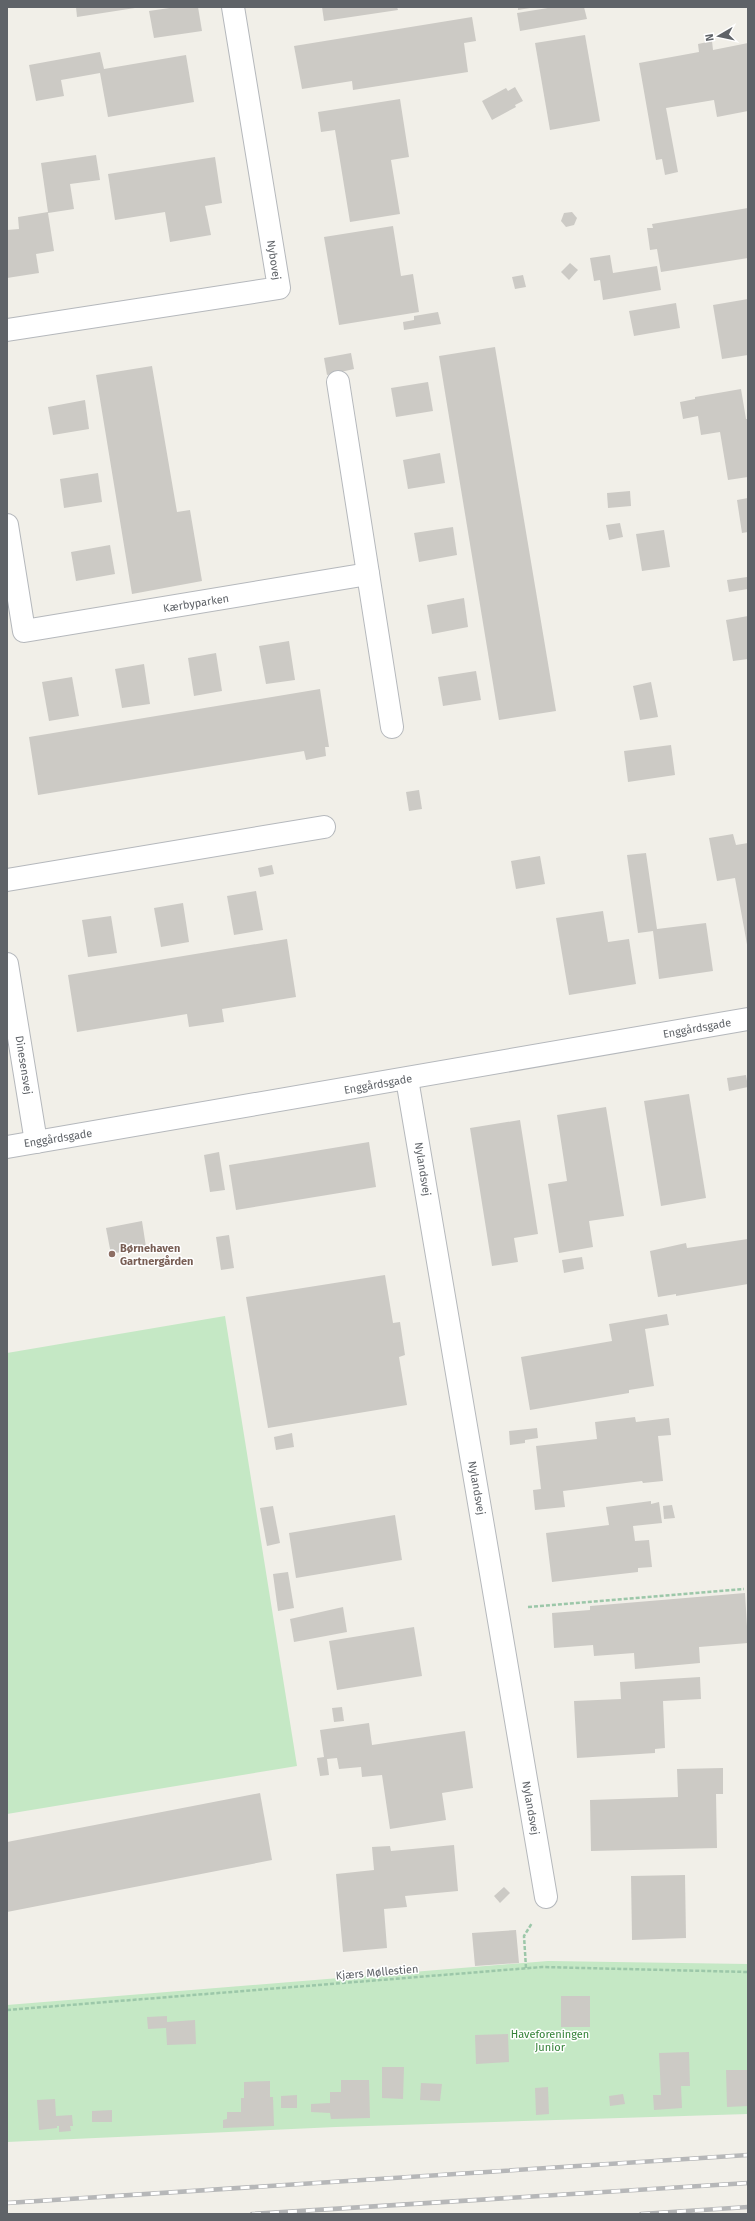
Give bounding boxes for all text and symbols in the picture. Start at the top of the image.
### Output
north arrow [699,16,739,56]
text: N [703,33,717,42]
street label: Nybovej [264,239,283,281]
street label: Kærbyparken [162,592,230,615]
street label: Enggårdsgade [662,1016,732,1041]
street label: Dinesensvej [12,1035,35,1096]
street label: Enggårdsgade [343,1072,413,1097]
street label: Enggårdsgade [23,1127,93,1150]
street label: Nylandsvej [412,1141,433,1197]
place label: Børnehaven Gartnergården [120,1242,193,1268]
marker: Børnehaven Gartnergården [107,1249,117,1259]
street label: Nylandsvej [465,1460,488,1516]
street label: Nylandsvej [519,1780,542,1836]
street label: Kjærs Møllestien [335,1962,419,1983]
park label: Haveforeningen Junior [511,2028,589,2054]

